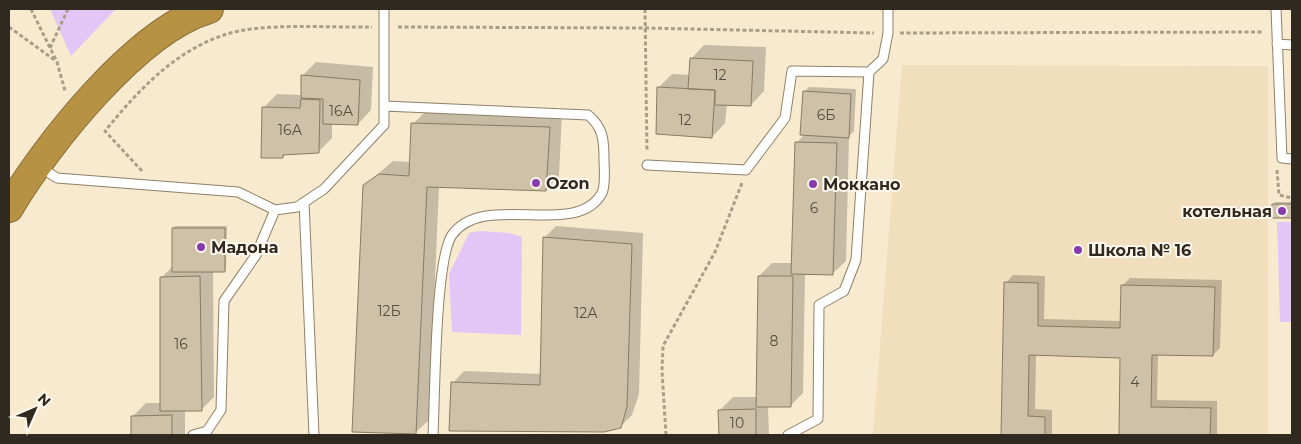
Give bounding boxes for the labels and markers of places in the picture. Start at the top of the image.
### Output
place label: Ozon [546,174,590,193]
place label: Моккано [823,175,901,194]
marker: Ozon [530,177,542,189]
marker: Моккано [807,178,819,190]
place label: котельная [1182,202,1272,221]
marker: котельная [1276,205,1288,217]
place label: Мадона [211,238,279,257]
marker: Мадона [195,241,207,253]
place label: Школа № 16 [1088,241,1191,260]
marker: Школа № 16 [1072,244,1084,256]

